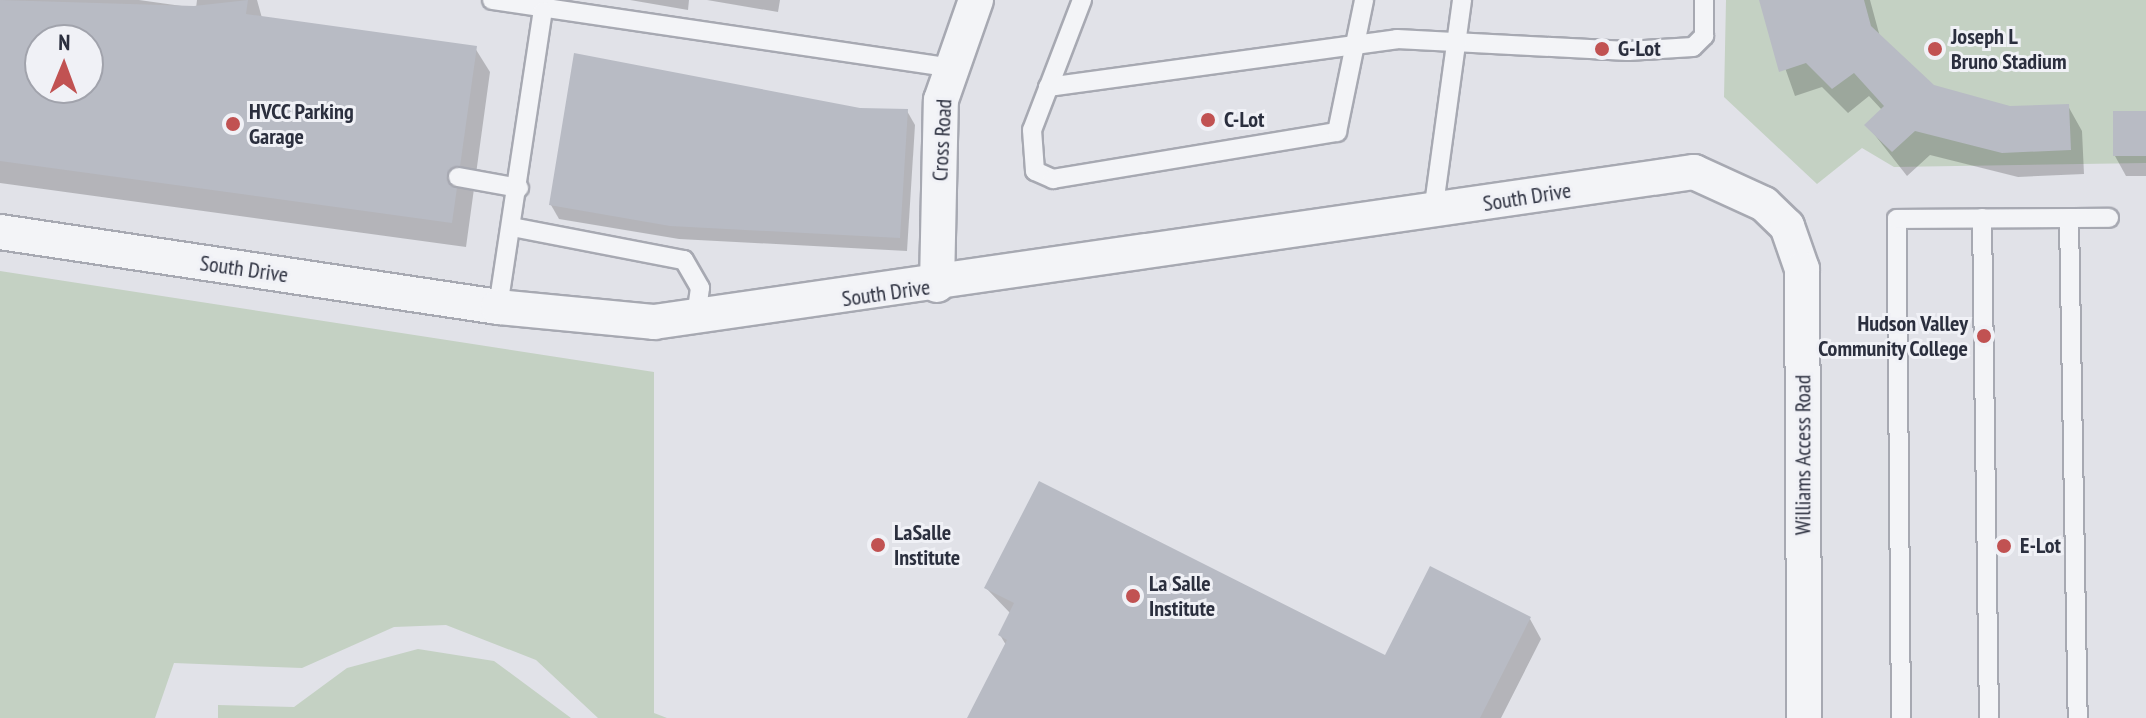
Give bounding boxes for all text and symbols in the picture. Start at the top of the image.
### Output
place label: Joseph L Bruno Stadium [1951,23,2066,74]
north arrow [24,24,104,104]
text: N [58,28,71,56]
place label: G-Lot [1618,36,1661,62]
marker: G-Lot [1593,40,1611,58]
marker: Joseph L Bruno Stadium [1926,40,1944,58]
place label: HVCC Parking Garage [249,98,354,150]
street label: Cross Road [927,98,957,182]
place label: C-Lot [1224,107,1264,133]
marker: C-Lot [1199,111,1217,129]
marker: HVCC Parking Garage [224,115,242,133]
street label: South Drive [1481,177,1573,217]
street label: South Drive [198,250,290,288]
street label: South Drive [840,274,932,312]
place label: Hudson Valley Community College [1817,310,1968,362]
marker: Hudson Valley Community College [1975,327,1993,345]
street label: Williams Access Road [1790,374,1816,536]
place label: LaSalle Institute [894,519,960,570]
place label: E-Lot [2020,533,2061,559]
marker: LaSalle Institute [869,536,887,554]
marker: E-Lot [1995,537,2013,555]
place label: La Salle Institute [1149,570,1215,622]
marker: La Salle Institute [1124,587,1142,605]

